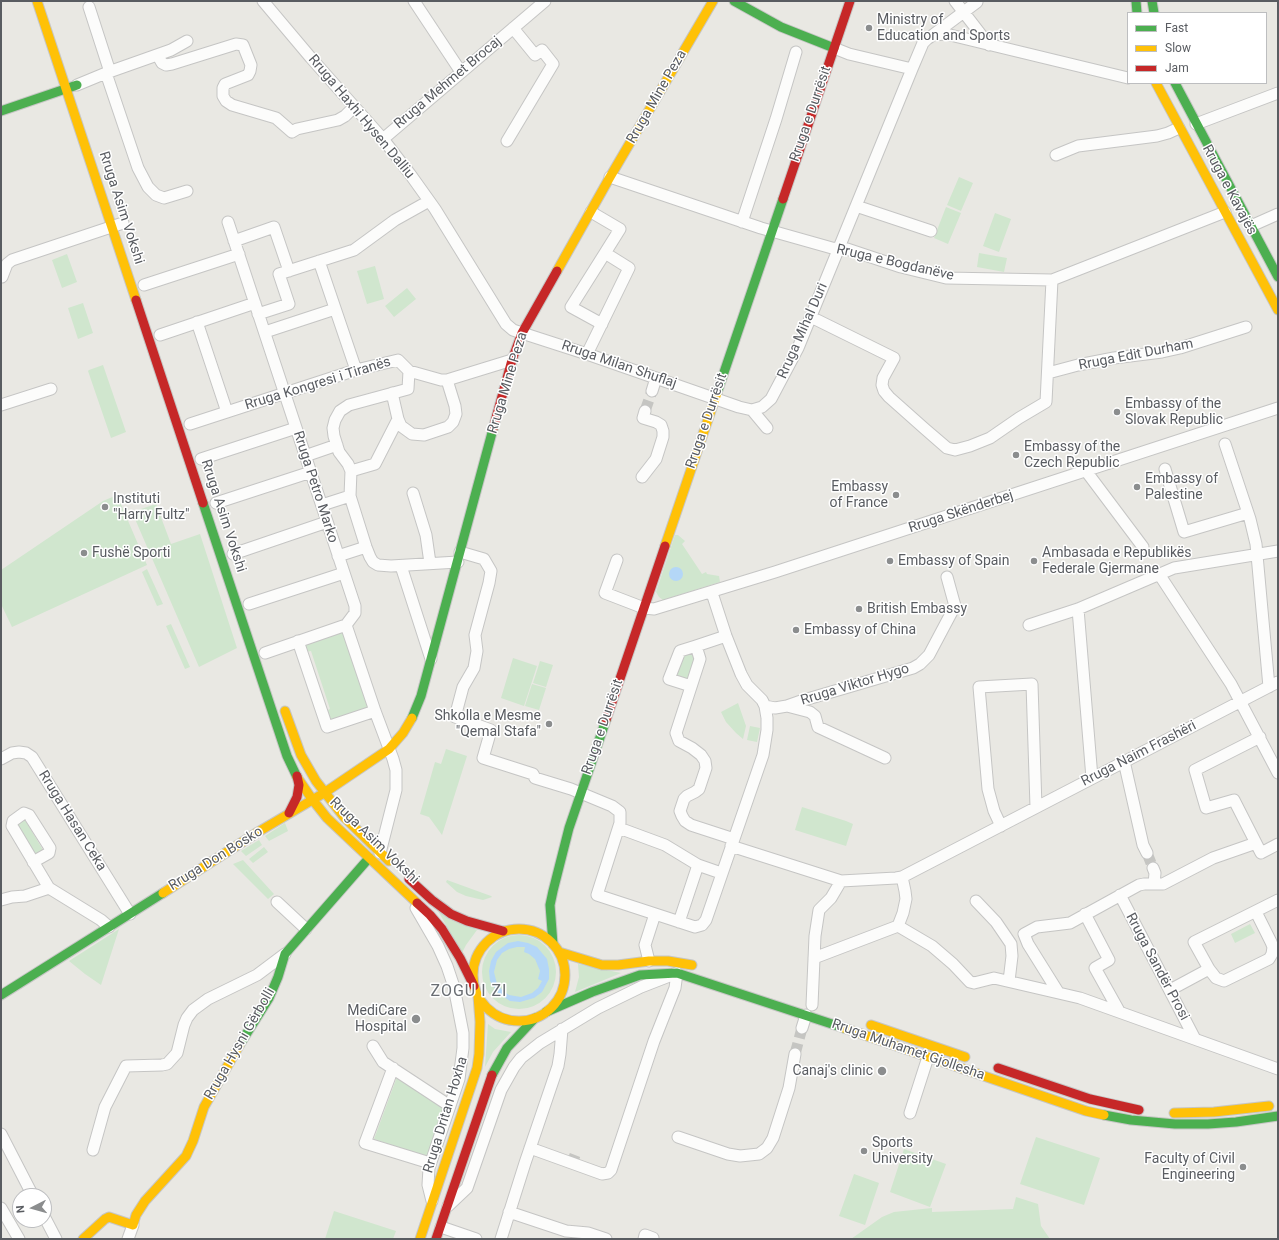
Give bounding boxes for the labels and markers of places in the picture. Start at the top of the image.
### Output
place label: Ministry of Education and Sports [877,12,1010,44]
marker: Ministry of Education and Sports [864,23,874,33]
place label: Embassy of the Slovak Republic [1125,396,1223,428]
marker: Embassy of the Slovak Republic [1112,407,1122,417]
place label: Embassy of the Czech Republic [1024,439,1120,472]
marker: Embassy of the Czech Republic [1011,450,1021,460]
place label: Embassy of Palestine [1145,471,1218,504]
place label: Embassy of France [830,479,888,512]
marker: Embassy of Palestine [1132,482,1142,492]
marker: Embassy of France [891,490,901,500]
place label: Instituti "Harry Fultz" [113,491,190,524]
marker: Instituti "Harry Fultz" [100,502,110,512]
place label: Fushë Sporti [92,545,170,561]
place label: Ambasada e Republikës Federale Gjermane [1042,545,1192,578]
marker: Fushë Sporti [79,548,89,558]
place label: Embassy of Spain [898,553,1010,569]
marker: Embassy of Spain [885,556,895,566]
marker: Ambasada e Republikës Federale Gjermane [1029,556,1039,566]
place label: British Embassy [867,601,967,617]
marker: British Embassy [854,604,864,614]
place label: Embassy of China [804,622,916,638]
marker: Embassy of China [791,625,801,635]
place label: Shkolla e Mesme "Qemal Stafa" [435,708,541,740]
marker: Shkolla e Mesme "Qemal Stafa" [544,719,554,729]
place label: MediCare Hospital [347,1003,407,1036]
marker: MediCare Hospital [410,1013,422,1025]
place label: Canaj's clinic [792,1063,873,1079]
marker: Canaj's clinic [876,1065,888,1077]
place label: Sports University [872,1135,933,1168]
marker: Sports University [859,1146,869,1156]
place label: Faculty of Civil Engineering [1144,1151,1235,1184]
marker: Faculty of Civil Engineering [1238,1162,1248,1172]

